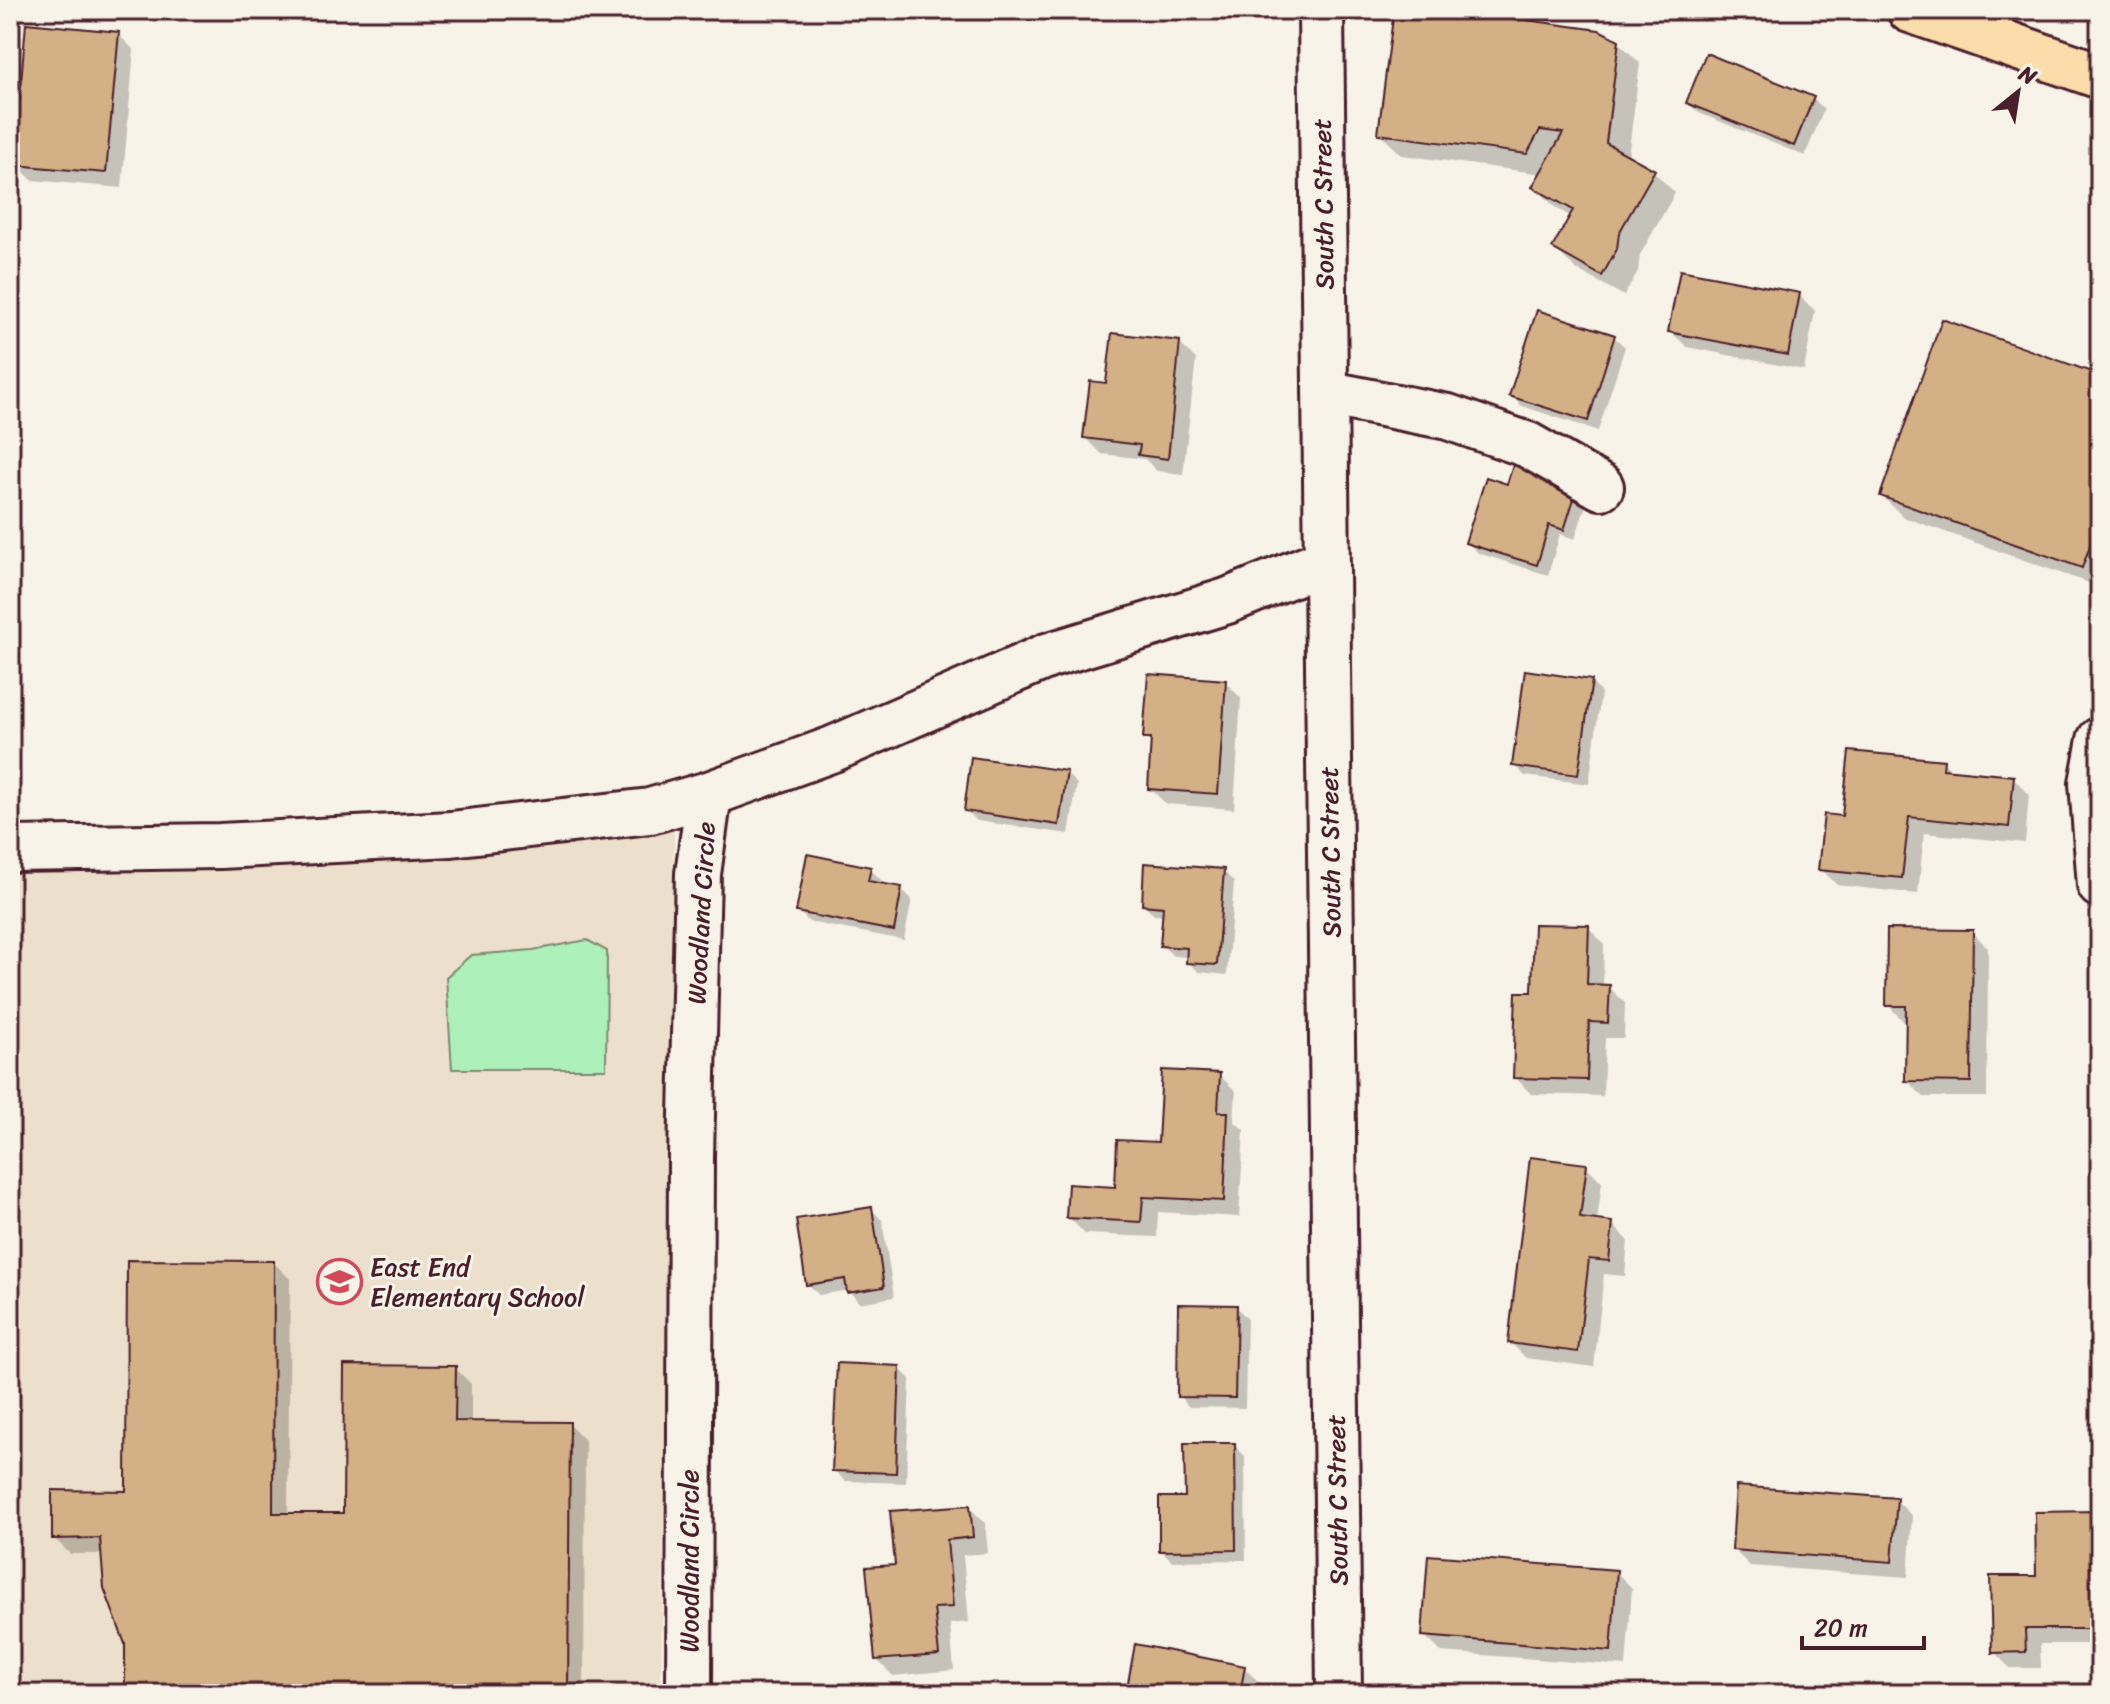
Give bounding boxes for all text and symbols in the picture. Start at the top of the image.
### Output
north arrow [1978,52,2058,132]
text: N [2011,54,2045,96]
street label: South C Street [1299,118,1347,290]
street label: South C Street [1306,766,1354,938]
street label: Woodland Circle [673,820,729,1006]
place label: East End Elementary School [370,1244,585,1320]
school or university icon: East End Elementary School [315,1258,363,1306]
street label: South C Street [1313,1414,1361,1586]
street label: Woodland Circle [666,1469,712,1653]
scale bar [1802,1600,1924,1650]
text: 20 m [1814,1607,1868,1649]

